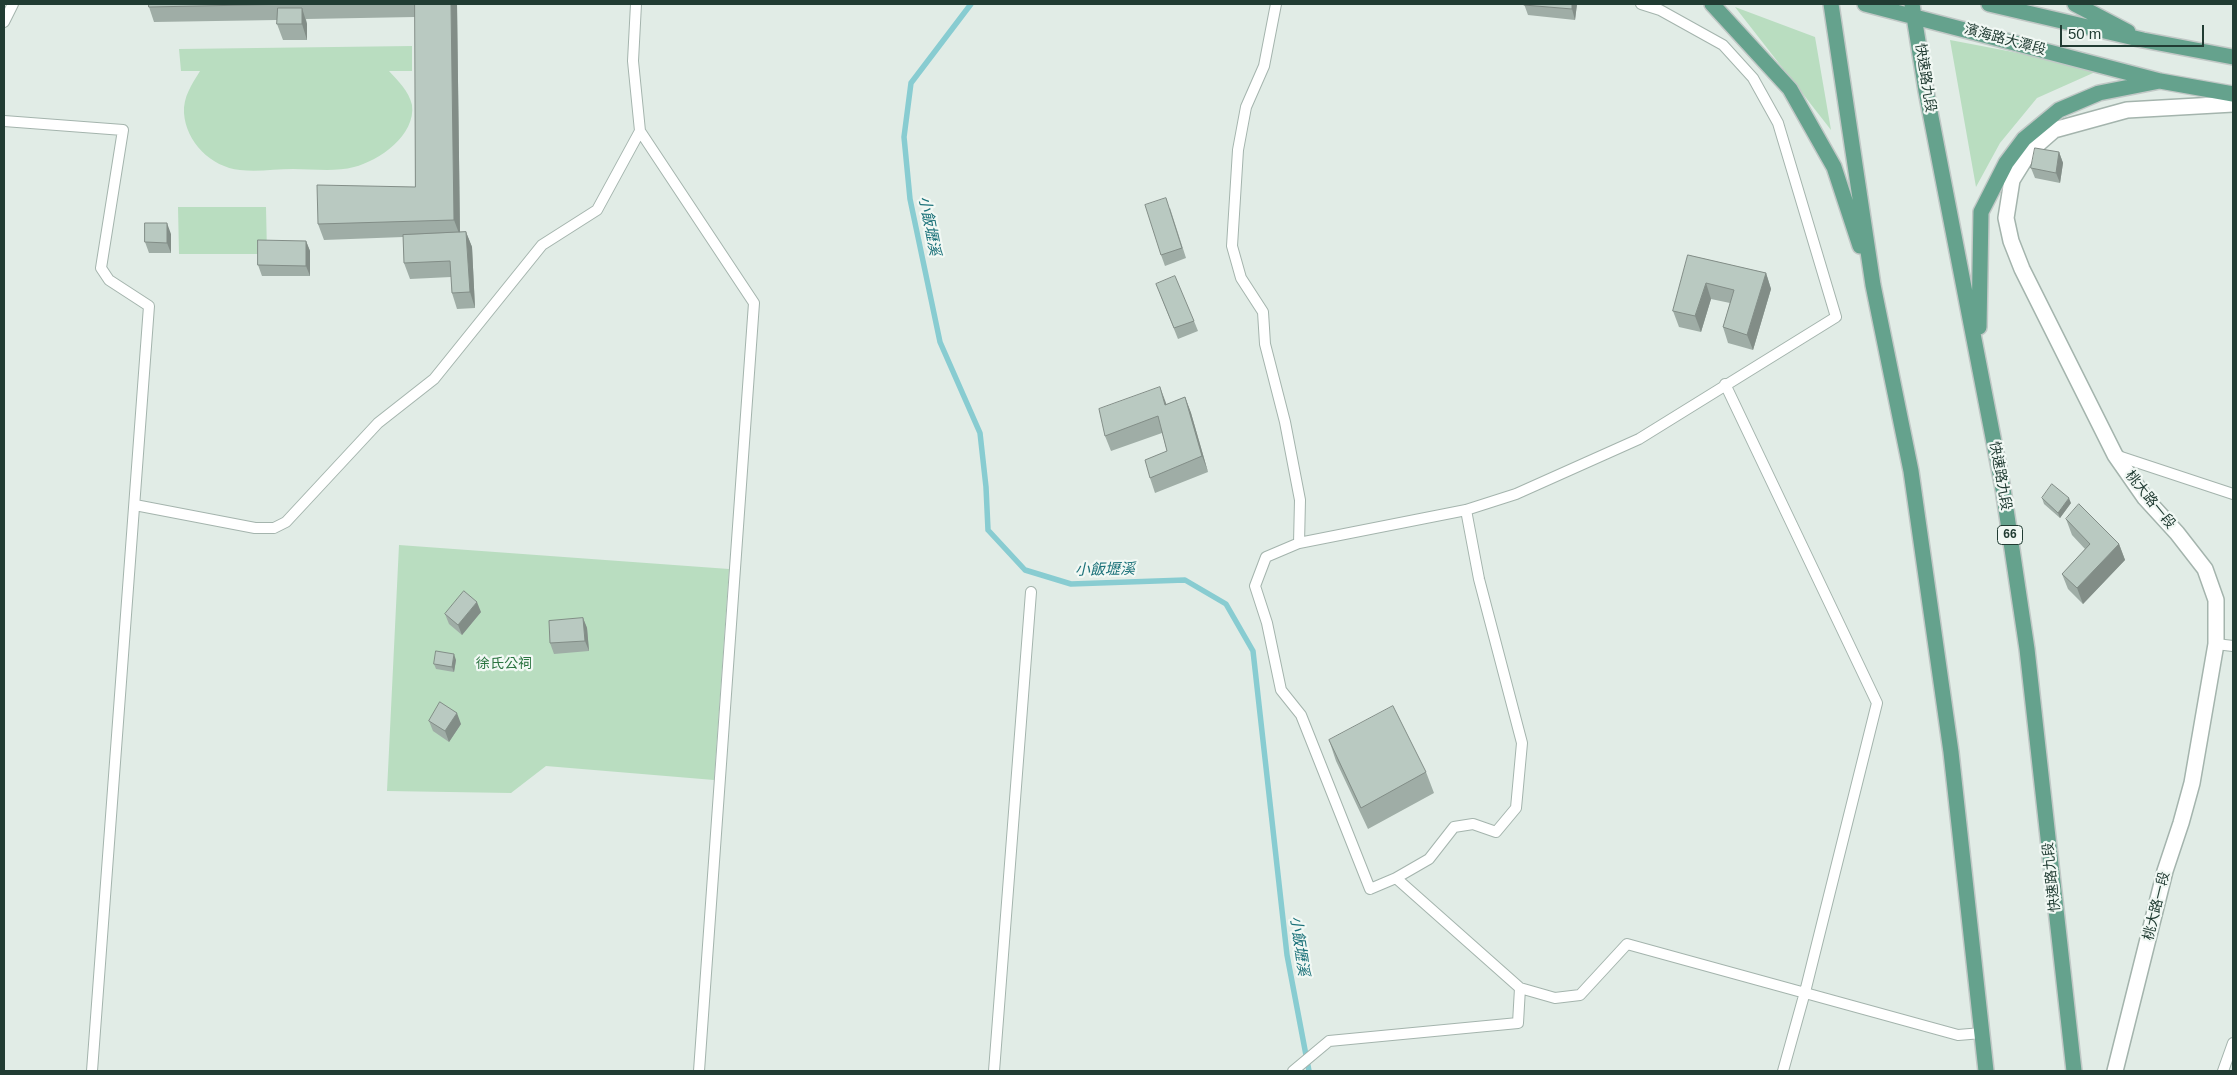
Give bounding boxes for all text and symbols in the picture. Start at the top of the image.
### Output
scale bar [2062,15,2206,47]
street label: 濱海路大潭段 [1962,21,2048,59]
text: 50 m [2068,25,2101,42]
street label: 快速路九段 [1911,42,1939,114]
water label: 小飯壢溪 [914,195,944,257]
street label: 快速路九段 [1986,440,2014,512]
street label: 桃大路一段 [2121,468,2179,532]
road number: 66 [1998,526,2022,544]
water label: 小飯壢溪 [1075,560,1135,580]
park label: 徐氏公祠 [476,656,532,672]
street label: 快速路九段 [2040,841,2064,913]
street label: 桃大路一段 [2140,870,2174,942]
water label: 小飯壢溪 [1286,915,1312,977]

